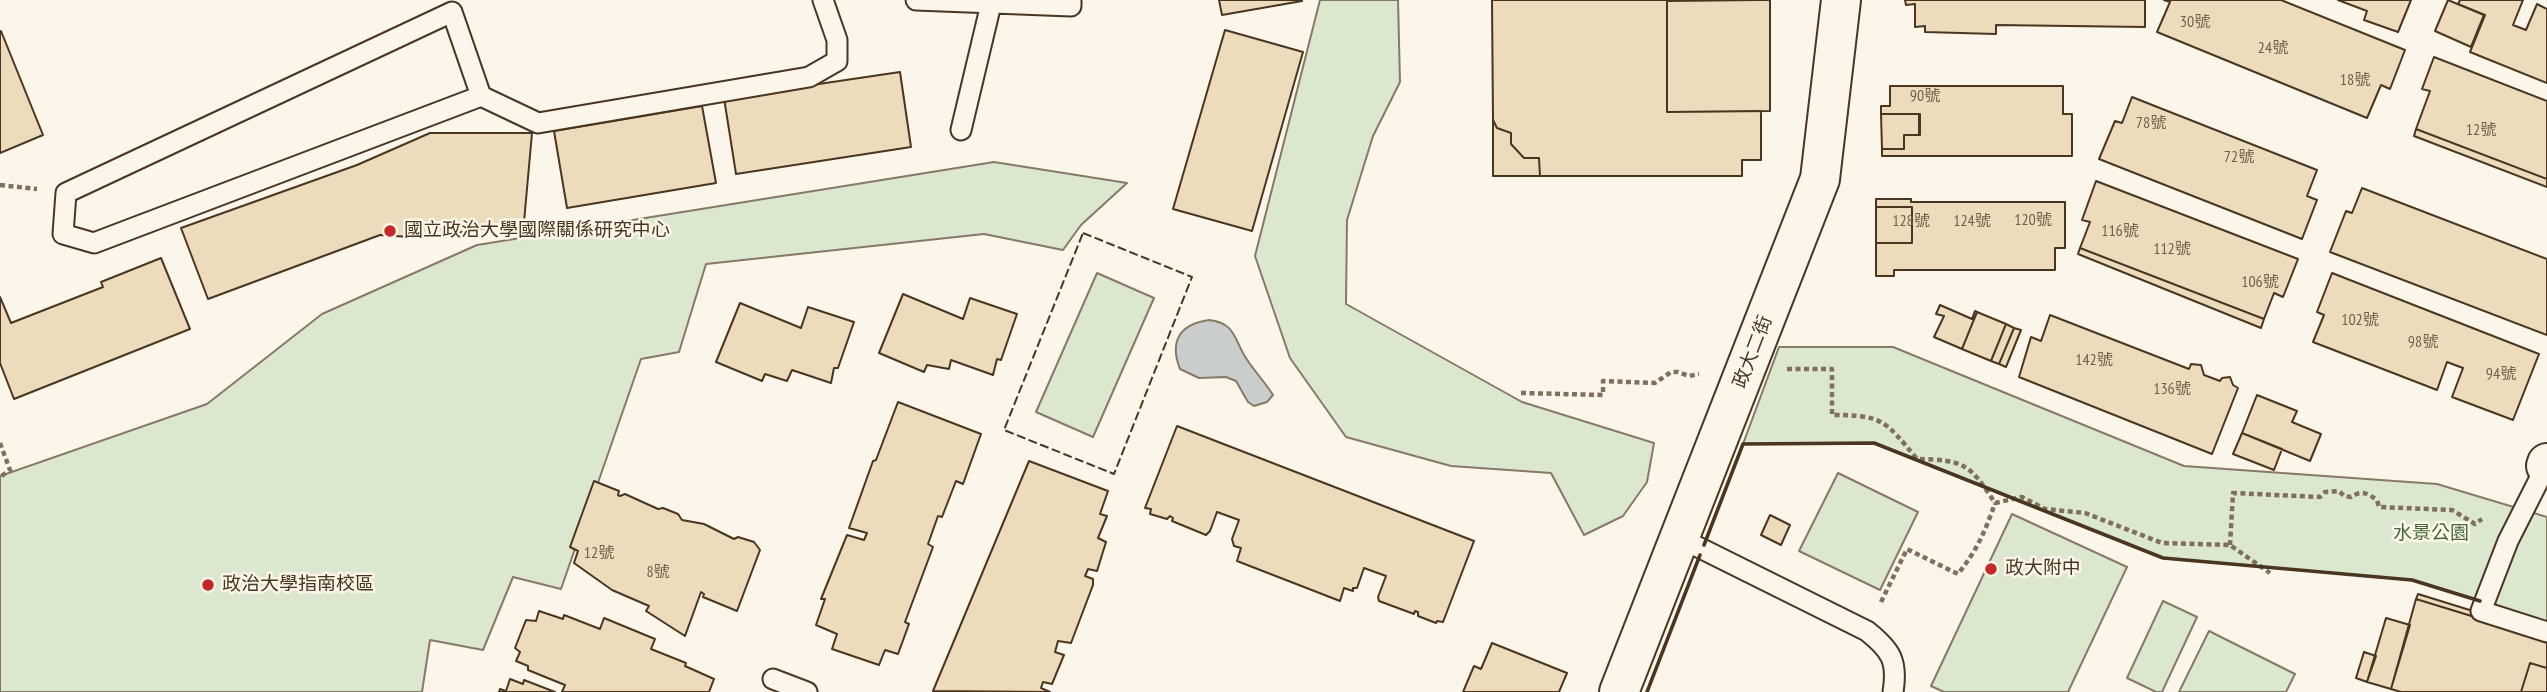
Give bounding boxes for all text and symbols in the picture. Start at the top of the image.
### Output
house number: 30號 [2180,12,2210,32]
house number: 24號 [2258,38,2288,58]
house number: 18號 [2340,70,2370,90]
house number: 90號 [1910,86,1940,106]
house number: 78號 [2136,113,2166,133]
house number: 12號 [2466,120,2496,140]
house number: 72號 [2224,147,2254,167]
house number: 120號 [2014,210,2052,230]
house number: 128號 [1892,211,1930,231]
house number: 124號 [1953,211,1991,231]
place label: 國立政治大學國際關係研究中心 [404,220,670,242]
house number: 116號 [2101,221,2139,241]
marker: 國立政治大學國際關係研究中心 [382,223,398,239]
house number: 112號 [2153,239,2191,259]
house number: 106號 [2241,272,2279,292]
house number: 102號 [2341,310,2379,330]
street label: 政大二街 [1729,312,1777,392]
house number: 98號 [2408,332,2438,352]
house number: 142號 [2075,350,2113,370]
house number: 94號 [2486,364,2516,384]
house number: 136號 [2153,379,2191,399]
park label: 水景公園 [2393,523,2469,545]
house number: 12號 [584,543,614,563]
place label: 政大附中 [2005,558,2081,580]
marker: 政大附中 [1983,561,1999,577]
house number: 8號 [646,562,670,582]
place label: 政治大學指南校區 [222,574,374,596]
marker: 政治大學指南校區 [200,577,216,593]

